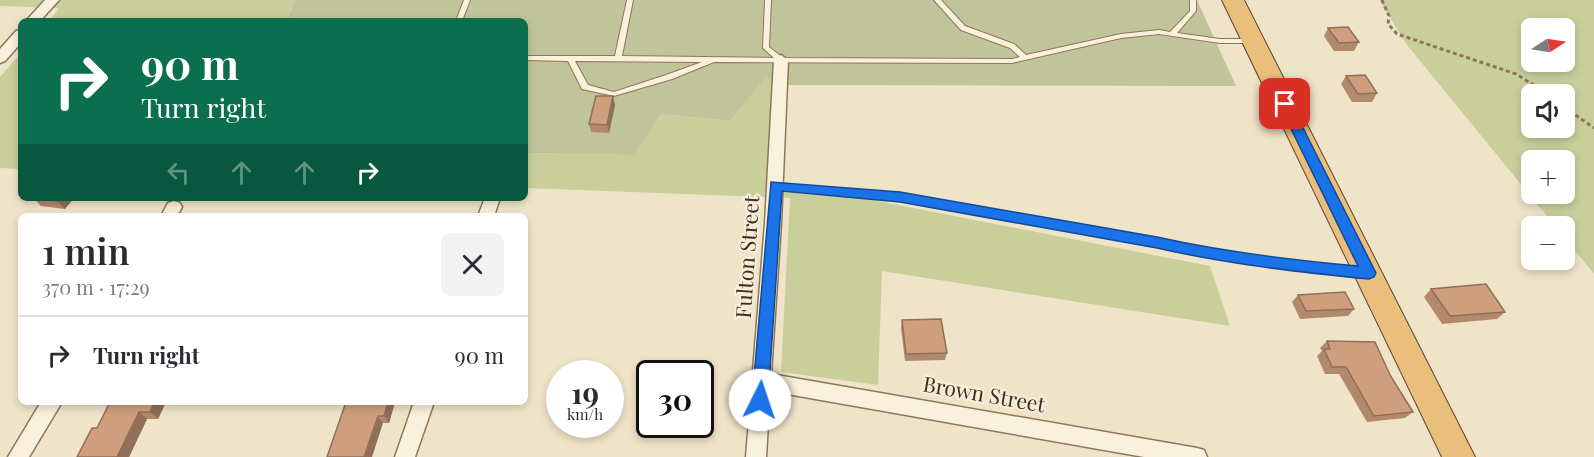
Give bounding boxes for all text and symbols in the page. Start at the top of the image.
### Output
north arrow [1521,18,1575,72]
map controls [1521,18,1575,270]
text: 90 m [141,35,239,91]
icon: right [42,42,120,120]
pin [1259,78,1310,129]
button: sound [1521,84,1575,138]
icon: arrive [1268,87,1301,120]
text: Turn right [141,89,266,125]
button: + [1521,150,1575,204]
icon: left [162,156,195,189]
icon: ahead [225,156,258,189]
icon: ahead [288,156,321,189]
icon: right [351,156,384,189]
street label: Fulton Street [728,194,764,319]
button: − [1521,216,1575,270]
text: 1 min [42,226,130,274]
button: close [441,233,504,296]
text: 370 m · 17:29 [42,273,150,300]
icon: right [42,339,75,372]
text: Turn right [93,340,199,370]
text: 90 m [455,340,504,370]
speed limit sign: 30 [636,360,714,438]
position arrow [728,368,792,432]
street label: Brown Street [921,369,1048,418]
text: 19 [571,372,599,412]
text: km/h [567,404,603,424]

